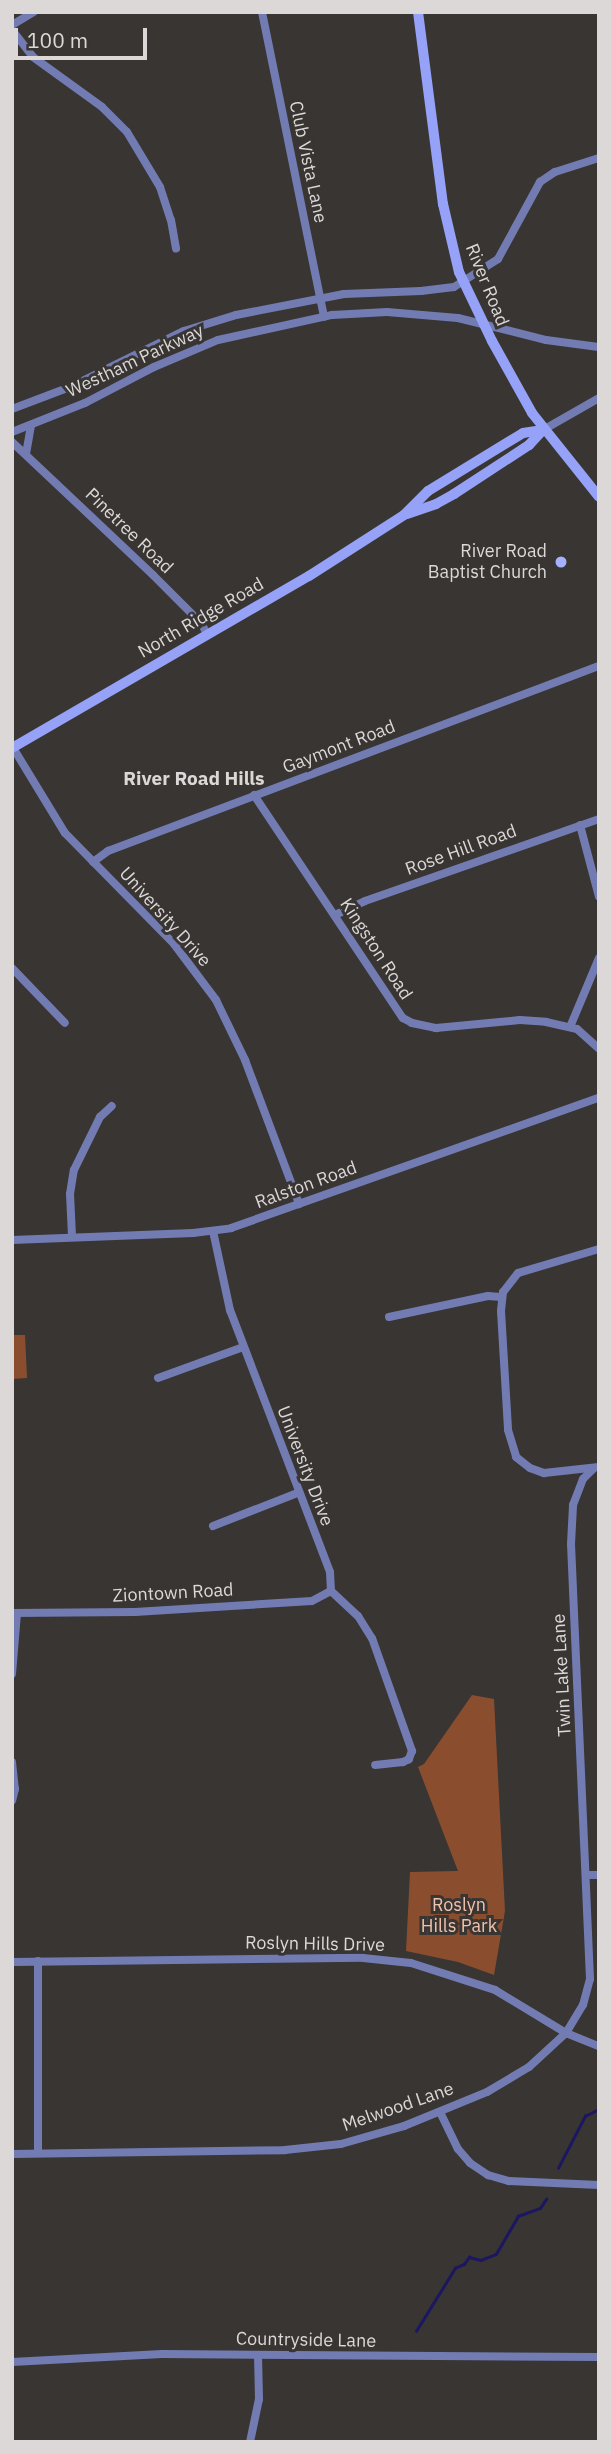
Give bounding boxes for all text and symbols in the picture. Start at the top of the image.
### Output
scale bar [18,14,150,58]
text: 100 m [27,26,88,54]
street label: Club Vista Lane [285,99,331,225]
street label: River Road [461,241,513,329]
street label: Westham Parkway [63,320,207,402]
street label: Pinetree Road [81,484,177,578]
place label: River Road Baptist Church [428,541,547,584]
marker: River Road Baptist Church [553,554,569,570]
street label: North Ridge Road [134,573,268,663]
street label: Gaymont Road [280,716,398,778]
district label: River Road Hills [123,768,265,790]
street label: Rose Hill Road [402,820,520,880]
street label: University Drive [115,863,215,971]
street label: Kingston Road [335,894,417,1004]
street label: Ralston Road [252,1157,360,1213]
street label: University Drive [272,1403,338,1529]
street label: Ziontown Road [112,1579,234,1607]
street label: Twin Lake Lane [548,1613,576,1737]
park label: Roslyn Hills Park [421,1895,497,1938]
street label: Roslyn Hills Drive [245,1932,385,1956]
street label: Melwood Lane [339,2078,457,2136]
street label: Countryside Lane [236,2328,376,2352]

